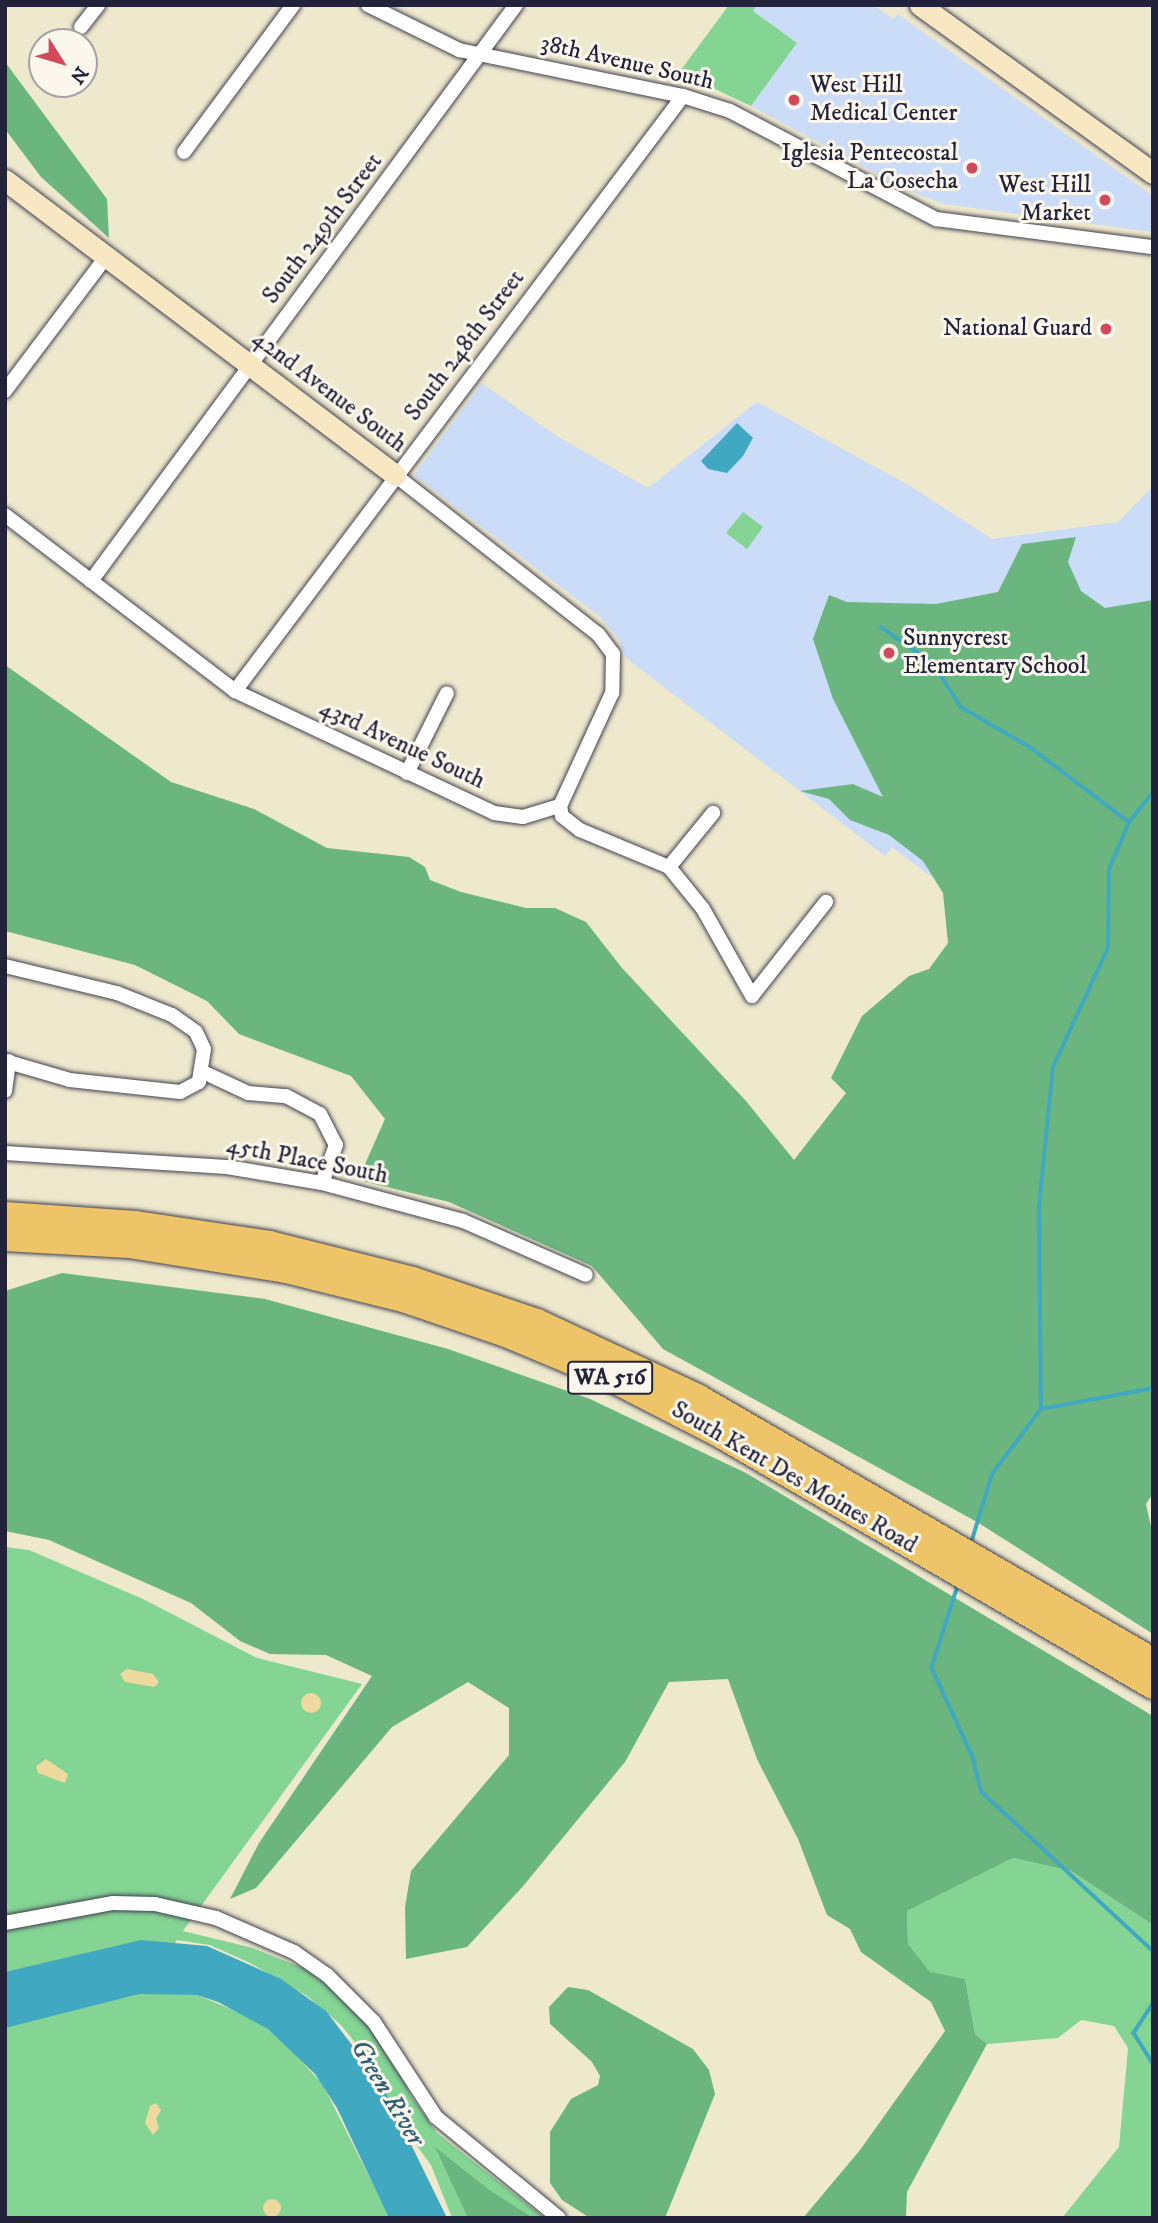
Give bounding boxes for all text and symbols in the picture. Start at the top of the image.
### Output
north arrow [28,28,98,98]
street label: 38th Avenue South [538,29,716,97]
text: N [65,62,92,88]
place label: West Hill Medical Center [810,72,957,128]
marker: West Hill Medical Center [784,90,804,110]
place label: Iglesia Pentecostal La Cosecha [781,140,958,196]
street label: South 249th Street [257,148,389,310]
marker: Iglesia Pentecostal La Cosecha [964,160,980,176]
place label: West Hill Market [999,172,1091,228]
marker: West Hill Market [1097,192,1113,208]
street label: South 248th Street [399,265,531,427]
place label: National Guard [943,315,1092,343]
marker: National Guard [1098,321,1114,337]
street label: 42nd Avenue South [246,325,412,459]
place label: Sunnycrest Elementary School [903,625,1087,681]
marker: Sunnycrest Elementary School [881,645,897,661]
street label: 43rd Avenue South [315,694,489,796]
street label: 45th Place South [224,1131,390,1191]
road number: WA 516 [566,1358,654,1398]
street label: South Kent Des Moines Road [666,1396,922,1560]
water label: Green River [343,2034,431,2152]

